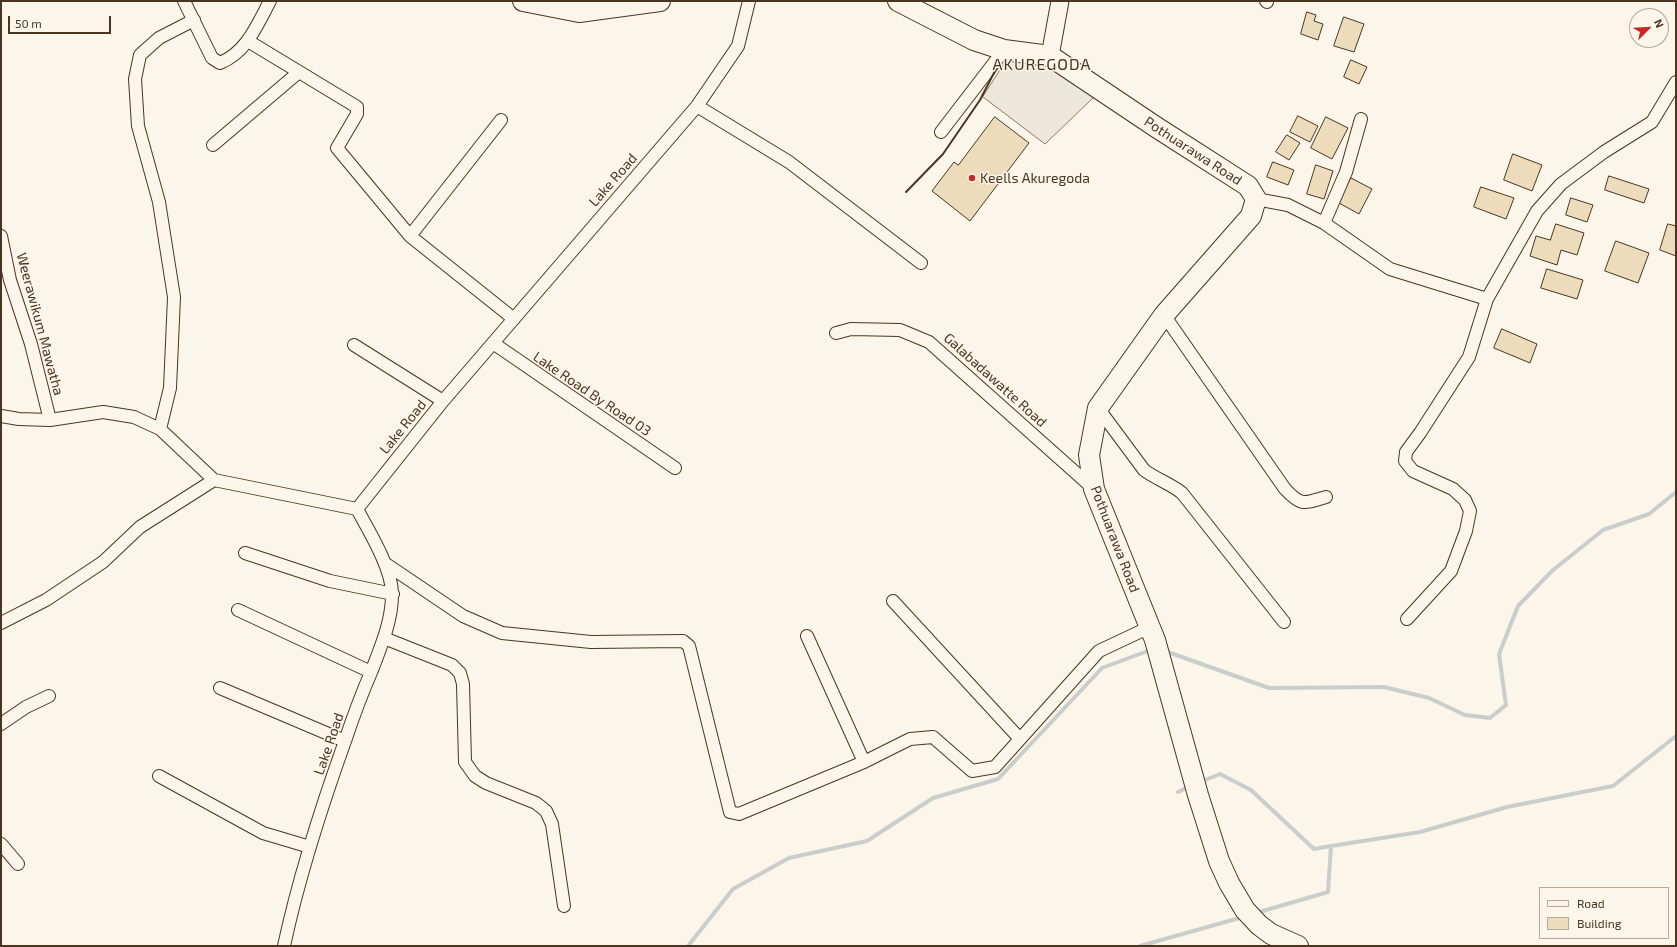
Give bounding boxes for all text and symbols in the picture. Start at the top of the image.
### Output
scale bar [10,8,113,34]
north arrow [1629,8,1669,48]
text: 50 m [15,16,42,30]
text: N [1652,17,1667,30]
district label: AKUREGODA [992,55,1092,75]
street label: Pothuarawa Road [1141,113,1245,189]
street label: Lake Road [585,150,641,210]
place label: Keells Akuregoda [980,170,1090,186]
marker: Keells Akuregoda [967,173,977,183]
street label: Weerawikum Mawatha [13,251,67,397]
street label: Galabadawatte Road [940,329,1050,431]
street label: Lake Road By Road 03 [530,348,654,440]
street label: Lake Road [376,397,430,457]
street label: Pothuarawa Road [1087,483,1143,595]
street label: Lake Road [311,711,347,777]
legend [1539,887,1669,939]
text: Road [1577,896,1605,910]
text: Building [1577,916,1621,930]

